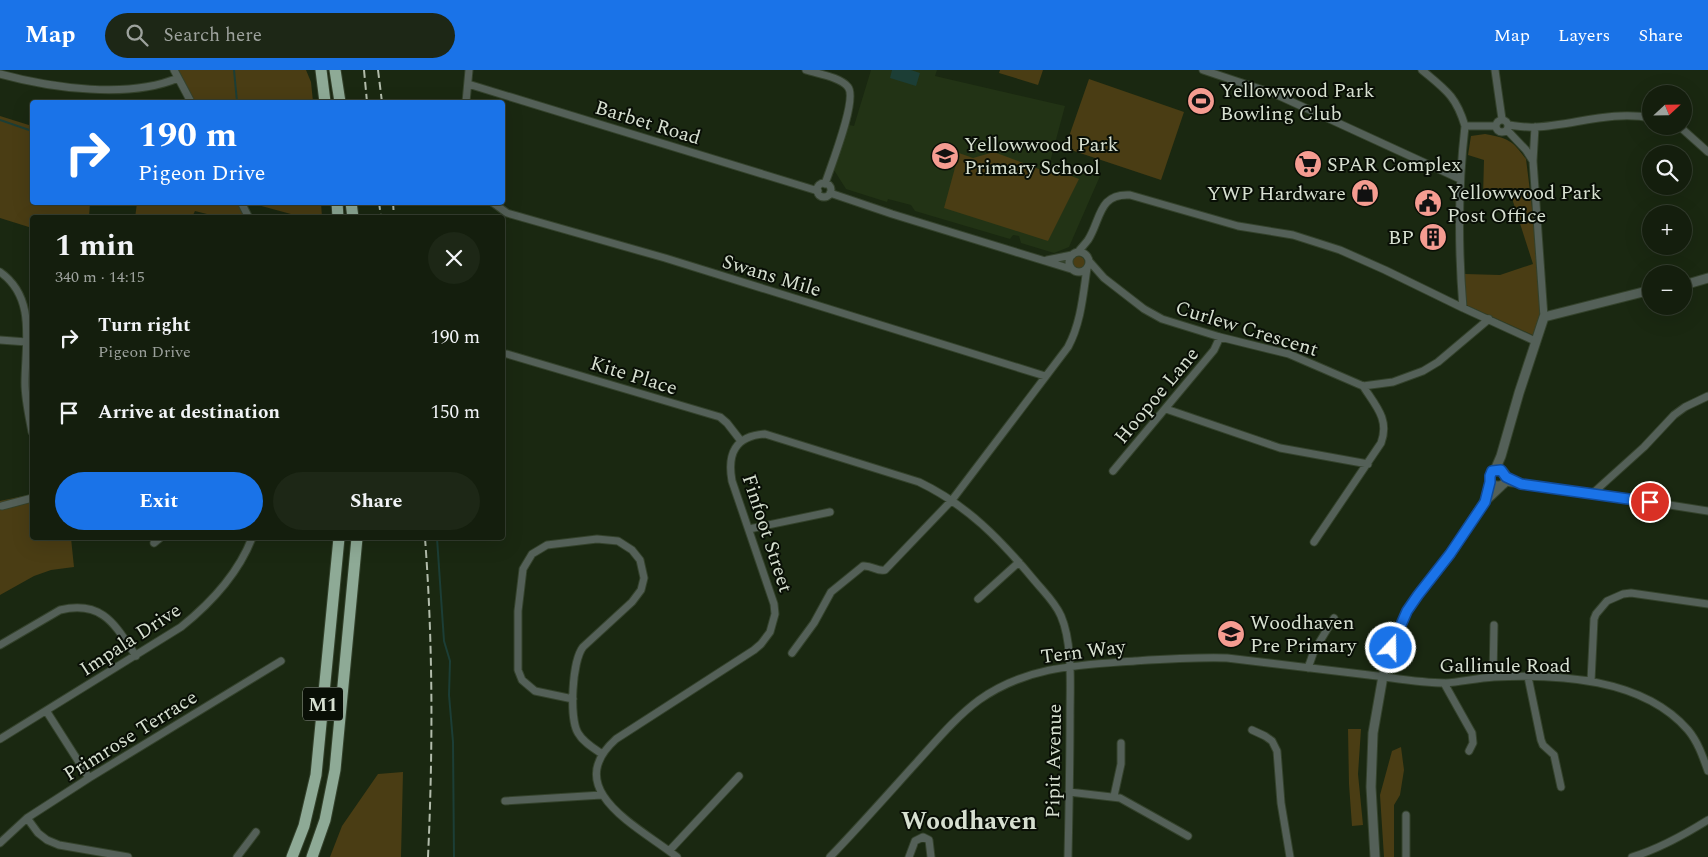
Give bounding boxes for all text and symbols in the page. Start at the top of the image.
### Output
search box [105,13,455,58]
text: Map [25,17,75,53]
icon: search [123,21,151,49]
text: Search here [163,21,262,50]
text: Map [1494,22,1530,49]
text: Layers [1558,22,1610,49]
text: Share [1638,22,1683,49]
place label: Yellowwood Park Bowling Club [1220,76,1375,129]
north arrow [1642,85,1692,135]
map controls [1642,85,1692,315]
sports icon: Yellowwood Park Bowling Club [1186,86,1216,116]
street label: Barbet Road [591,93,704,153]
text: 190 m [138,109,237,162]
icon: right [55,120,120,185]
place label: Yellowwood Park Primary School [964,130,1119,183]
school or university icon: Yellowwood Park Primary School [930,141,960,171]
button: search [1642,145,1692,195]
supermarket icon: SPAR Complex [1293,149,1323,179]
place label: SPAR Complex [1327,150,1461,180]
text: Pigeon Drive [138,157,265,190]
shop icon: YWP Hardware [1350,178,1380,208]
place label: Yellowwood Park Post Office [1447,178,1602,231]
place label: YWP Hardware [1207,179,1346,209]
public building icon: Yellowwood Park Post Office [1413,188,1443,218]
button: + [1642,205,1692,255]
building icon: BP [1418,222,1448,252]
text: 1 min [55,223,135,269]
place label: BP [1388,223,1414,253]
button: close [428,232,480,284]
street label: Swans Mile [718,247,825,305]
text: 340 m · 14:15 [55,265,145,289]
button: − [1642,265,1692,315]
street label: Curlew Crescent [1172,293,1322,365]
text: Turn right [98,311,191,340]
text: 190 m [430,323,480,352]
icon: right [55,324,83,352]
text: Pigeon Drive [98,340,191,364]
street label: Hoopoe Lane [1107,341,1206,451]
street label: Kite Place [586,348,681,403]
text: Arrive at destination [98,398,280,427]
text: 150 m [430,398,480,427]
icon: arrive [55,399,83,427]
street label: Finfoot Street [734,470,800,596]
button: Exit [55,472,263,530]
button: Share [273,472,480,530]
pin [1629,481,1671,523]
icon: arrive [1636,488,1664,516]
street label: Impala Drive [74,596,187,684]
place label: Woodhaven Pre Primary [1250,608,1358,661]
school or university icon: Woodhaven Pre Primary [1216,619,1246,649]
position arrow [1364,621,1416,673]
street label: Tern Way [1039,632,1129,672]
street label: Gallinule Road [1439,651,1571,681]
street label: Primrose Terrace [58,683,203,789]
road number: M1 [303,688,343,720]
street label: Pipit Avenue [1038,703,1070,819]
district label: Woodhaven [901,803,1037,841]

